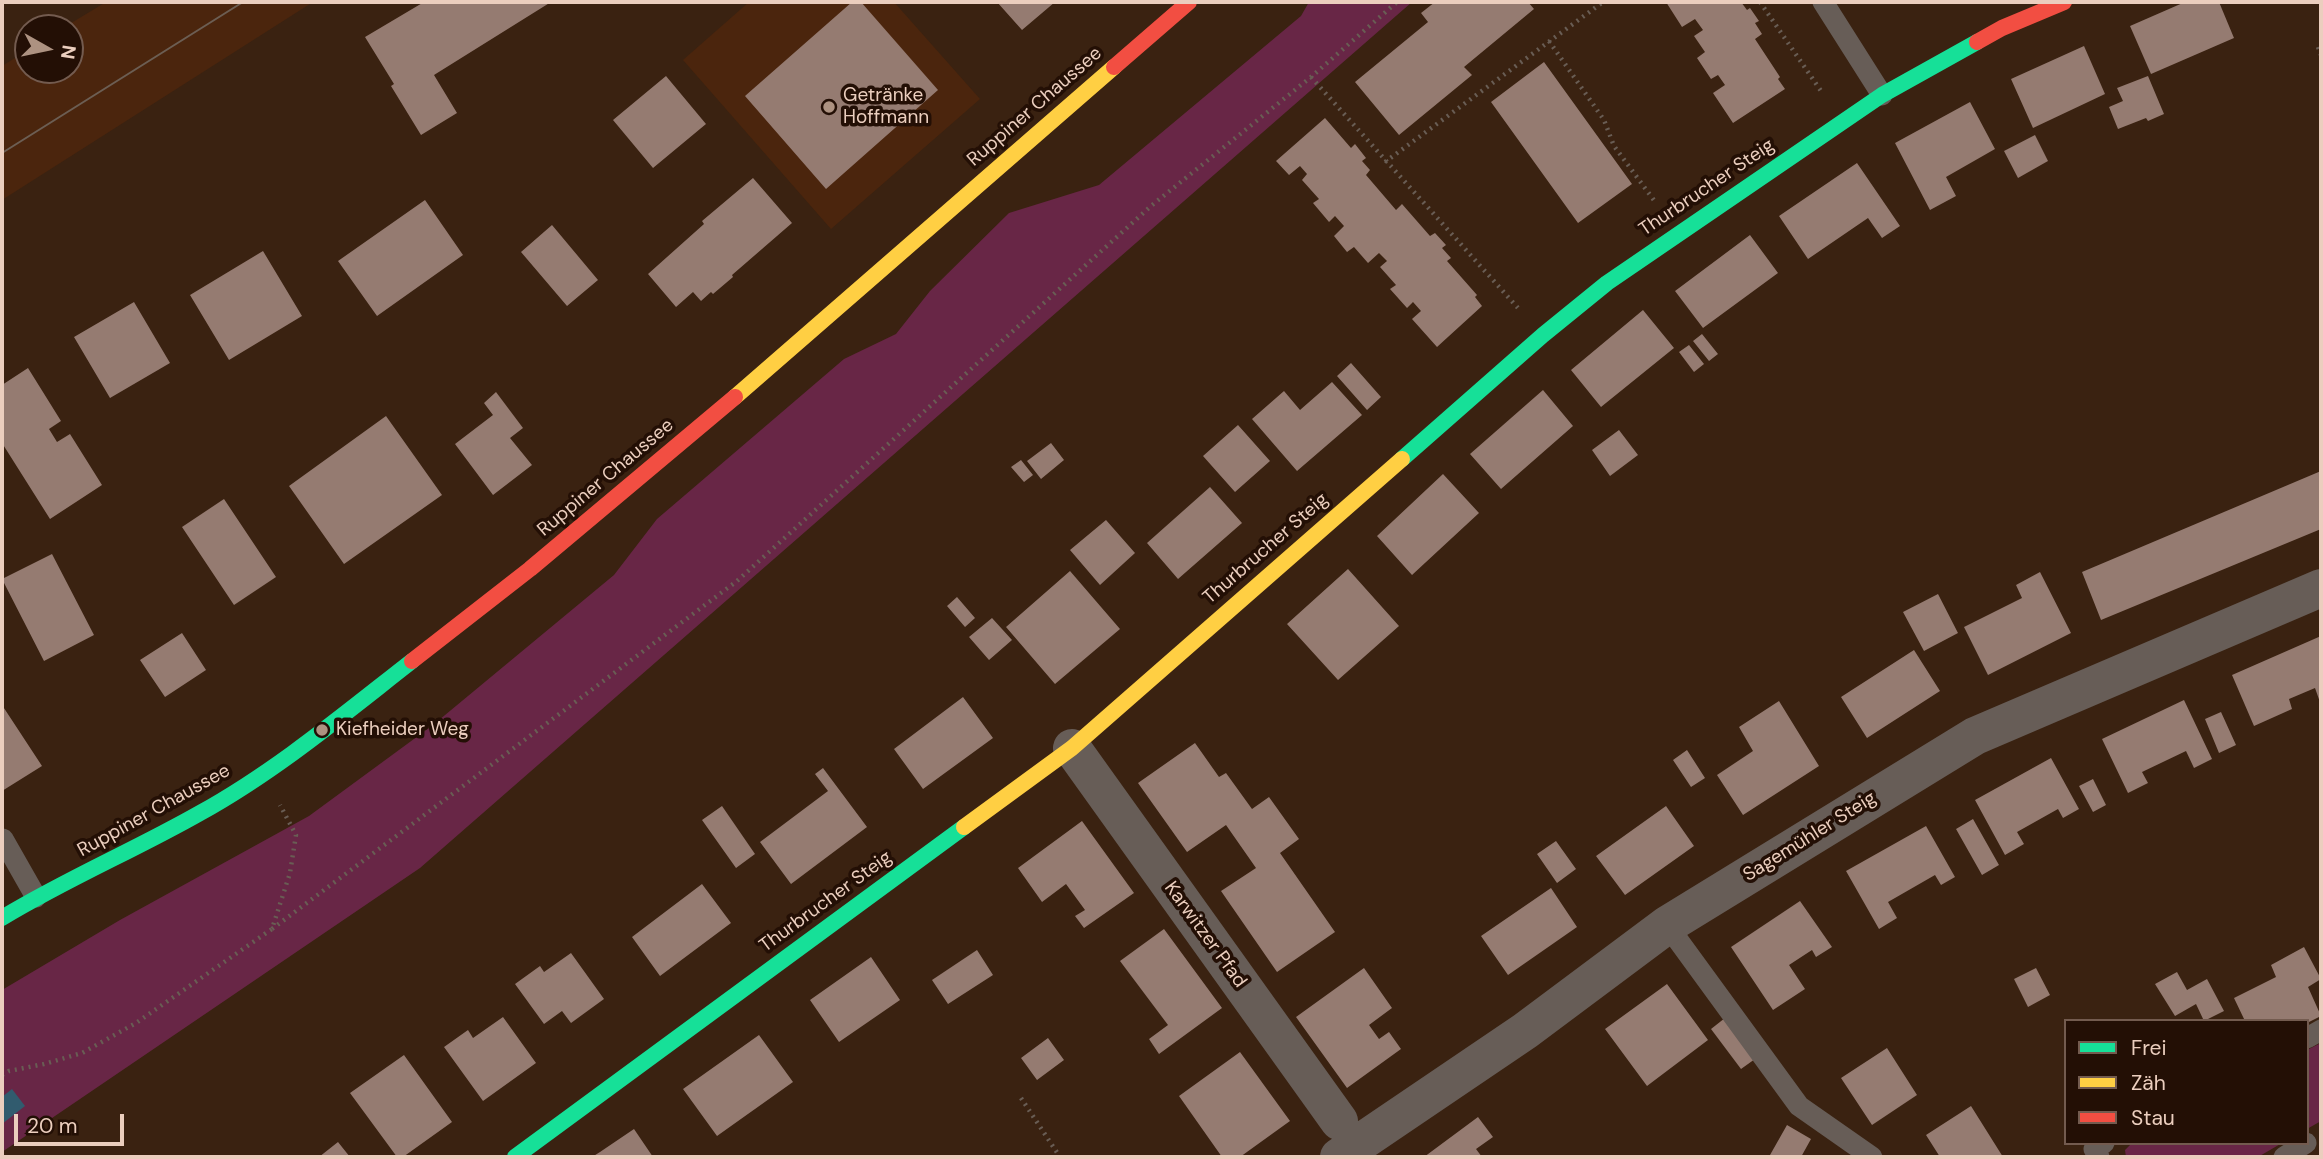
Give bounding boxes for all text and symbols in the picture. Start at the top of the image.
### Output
north arrow [14,14,84,84]
street label: Ruppiner Chaussee [963,42,1107,172]
text: N [55,43,82,61]
place label: Getränke Hoffmann [843,85,929,129]
marker: Getränke Hoffmann [821,99,837,115]
street label: Thurbrucher Steig [1635,134,1779,242]
street label: Ruppiner Chaussee [533,414,679,542]
street label: Thurbrucher Steig [1199,489,1333,609]
place label: Kiefheider Weg [336,719,469,741]
marker: Kiefheider Weg [314,722,330,738]
street label: Ruppiner Chaussee [74,760,234,862]
street label: Sagemühler Steig [1739,787,1881,887]
street label: Thurbrucher Steig [755,846,897,958]
street label: Karwitzer Pfad [1159,878,1251,992]
legend [2064,1019,2309,1145]
text: Frei [2131,1034,2167,1062]
text: Zäh [2131,1069,2166,1097]
scale bar [18,1100,128,1144]
text: Stau [2131,1104,2175,1132]
text: 20 m [27,1112,78,1140]

